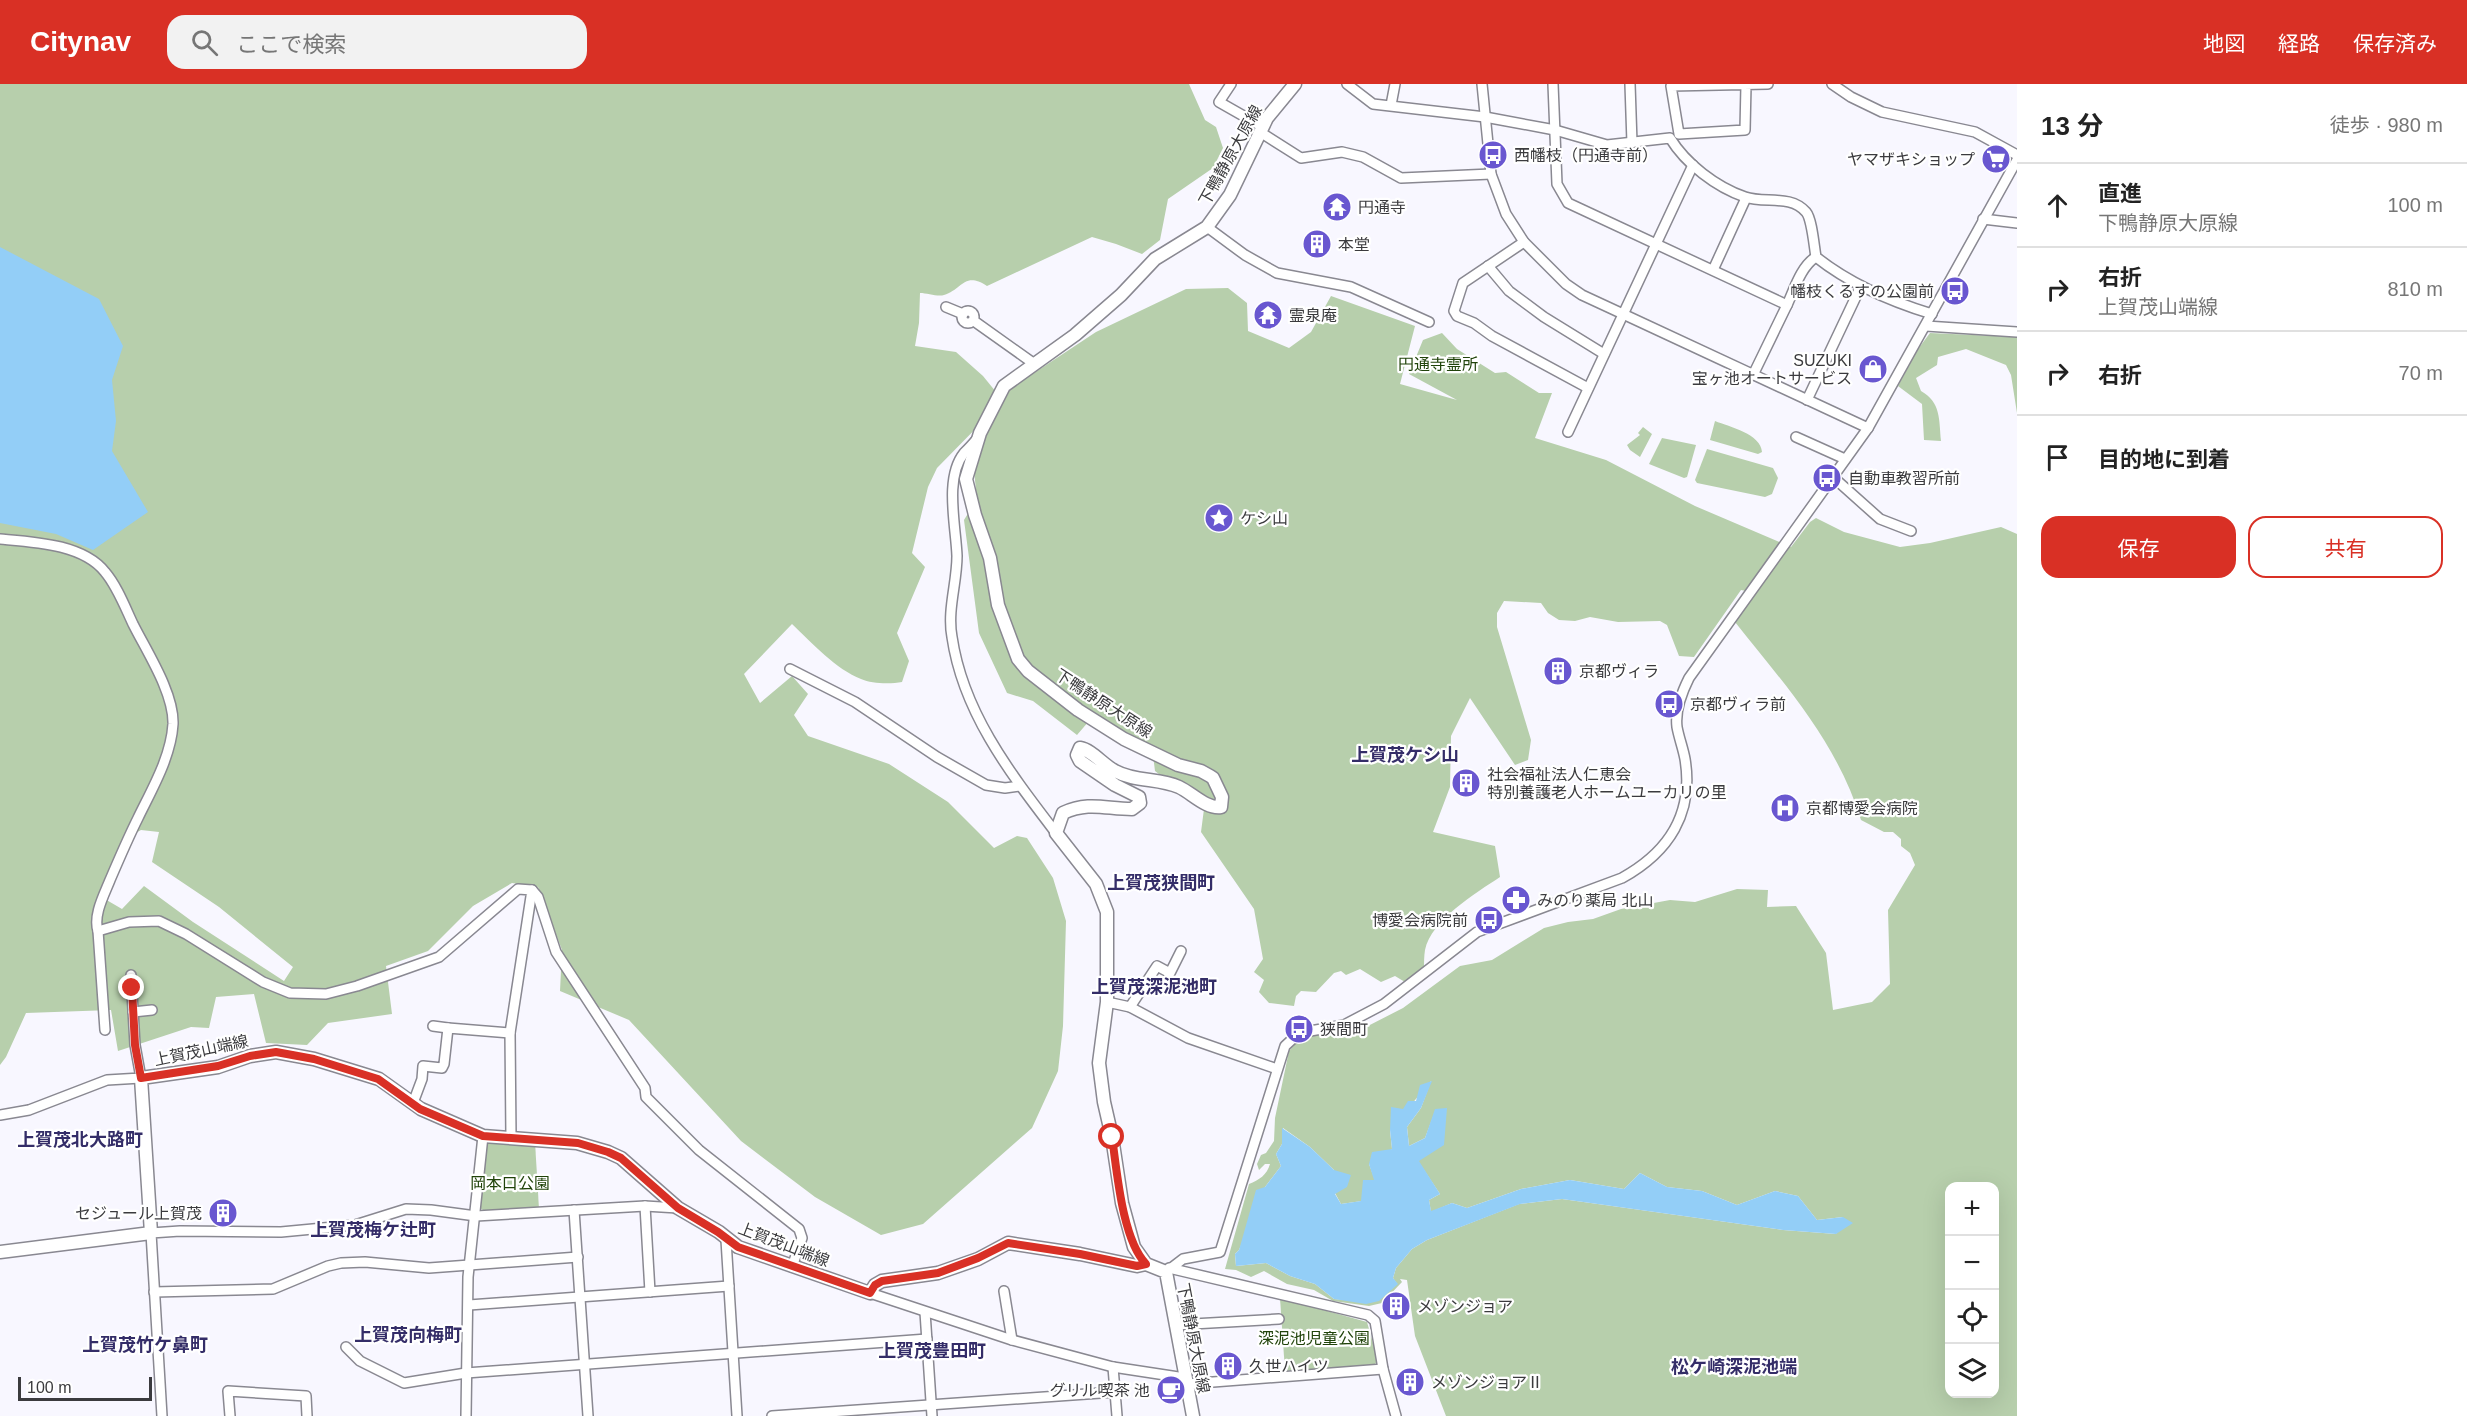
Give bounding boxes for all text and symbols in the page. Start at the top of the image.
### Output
search box [167,15,587,69]
text: Citynav [30,26,131,57]
icon: search [188,26,221,59]
text: ここで検索 [236,32,346,57]
text: 地図 [2203,32,2245,55]
text: 経路 [2278,32,2320,55]
text: 保存済み [2353,32,2437,55]
street label: 下鴨静原大原線 [1196,102,1265,208]
text: 13 分 [2041,111,2103,141]
text: 徒歩 · 980 m [2330,114,2443,136]
bus stop icon: 西幡枝（円通寺前） [1477,139,1509,171]
supermarket icon: ヤマザキショップ [1980,143,2012,175]
place label: 西幡枝（円通寺前） [1514,147,1658,164]
place label: ヤマザキショップ [1847,151,1975,168]
text: 直進 [2098,181,2142,206]
icon: ahead [2041,189,2074,222]
temple icon: 円通寺 [1321,191,1353,223]
text: 100 m [2387,194,2443,216]
place label: 円通寺 [1358,199,1406,216]
text: 下鴨静原大原線 [2098,212,2238,234]
building icon: 本堂 [1301,228,1333,260]
place label: 本堂 [1338,236,1370,253]
text: 右折 [2098,265,2142,290]
icon: right [2041,273,2074,306]
bus stop icon: 幡枝くるすの公園前 [1939,275,1971,307]
text: 810 m [2387,278,2443,300]
place label: 幡枝くるすの公園前 [1790,283,1934,300]
text: 上賀茂山端線 [2098,296,2218,318]
temple icon: 霊泉庵 [1252,299,1284,331]
place label: 霊泉庵 [1289,307,1337,324]
place label: SUZUKI 宝ヶ池オートサービス [1692,352,1852,387]
shop icon: SUZUKI 宝ヶ池オートサービス [1857,353,1889,385]
park label: 円通寺霊所 [1398,356,1478,373]
icon: right [2041,357,2074,390]
text: 70 m [2399,362,2443,384]
text: 右折 [2098,363,2142,388]
icon: arrive [2041,441,2074,474]
text: 目的地に到着 [2098,447,2230,472]
bus stop icon: 自動車教習所前 [1811,462,1843,494]
place label: 自動車教習所前 [1848,470,1960,487]
place icon: ケシ山 [1203,502,1235,534]
place label: ケシ山 [1240,510,1288,527]
button: 保存 [2041,516,2236,578]
button: 共有 [2248,516,2443,578]
building icon: 京都ヴィラ [1542,655,1574,687]
place label: 京都ヴィラ [1579,663,1659,680]
street label: 下鴨静原大原線 [1052,666,1155,741]
bus stop icon: 京都ヴィラ前 [1653,688,1685,720]
place label: 京都ヴィラ前 [1690,696,1786,713]
district label: 上賀茂ケシ山 [1351,745,1459,765]
place label: 社会福祉法人仁恵会 特別養護老人ホームユーカリの里 [1487,766,1727,801]
building icon: 社会福祉法人仁恵会 特別養護老人ホームユーカリの里 [1450,767,1482,799]
hospital icon: 京都博愛会病院 [1769,792,1801,824]
place label: 京都博愛会病院 [1806,800,1918,817]
district label: 上賀茂狭間町 [1107,873,1215,893]
pharmacy icon: みのり薬局 北山 [1500,884,1532,916]
place label: みのり薬局 北山 [1537,892,1653,909]
bus stop icon: 博愛会病院前 [1473,904,1505,936]
place label: 博愛会病院前 [1372,912,1468,929]
route end [118,974,144,1000]
district label: 上賀茂深泥池町 [1091,977,1217,997]
bus stop icon: 狭間町 [1283,1013,1315,1045]
place label: 狭間町 [1320,1021,1368,1038]
street label: 上賀茂山端線 [152,1032,250,1069]
route start [1098,1123,1124,1149]
district label: 上賀茂北大路町 [17,1130,143,1150]
park label: 岡本口公園 [470,1175,550,1192]
map controls [1945,1182,1999,1398]
button: + [1945,1182,1999,1236]
building icon: セジュール上賀茂 [207,1197,239,1229]
place label: セジュール上賀茂 [75,1205,202,1222]
street label: 上賀茂山端線 [736,1219,832,1270]
district label: 上賀茂梅ケ辻町 [310,1220,436,1240]
button: − [1945,1236,1999,1290]
street label: 下鴨静原大原線 [1174,1281,1213,1395]
building icon: メゾンジョア [1380,1290,1412,1322]
button: locate [1945,1290,1999,1344]
place label: メゾンジョア [1417,1298,1513,1315]
district label: 上賀茂向梅町 [354,1325,462,1345]
park label: 深泥池児童公園 [1258,1330,1370,1347]
district label: 上賀茂竹ケ鼻町 [82,1335,208,1355]
district label: 上賀茂豊田町 [878,1341,986,1361]
button: layers [1945,1344,1999,1398]
building icon: 久世ハイツ [1212,1350,1244,1382]
district label: 松ケ崎深泥池端 [1671,1357,1797,1377]
place label: 久世ハイツ [1249,1358,1329,1375]
building icon: メゾンジョアⅡ [1394,1366,1426,1398]
scale bar [18,1374,152,1402]
cafe icon: グリル喫茶 池 [1155,1374,1187,1406]
place label: メゾンジョアⅡ [1431,1374,1543,1391]
text: 100 m [27,1379,71,1396]
place label: グリル喫茶 池 [1050,1382,1150,1399]

